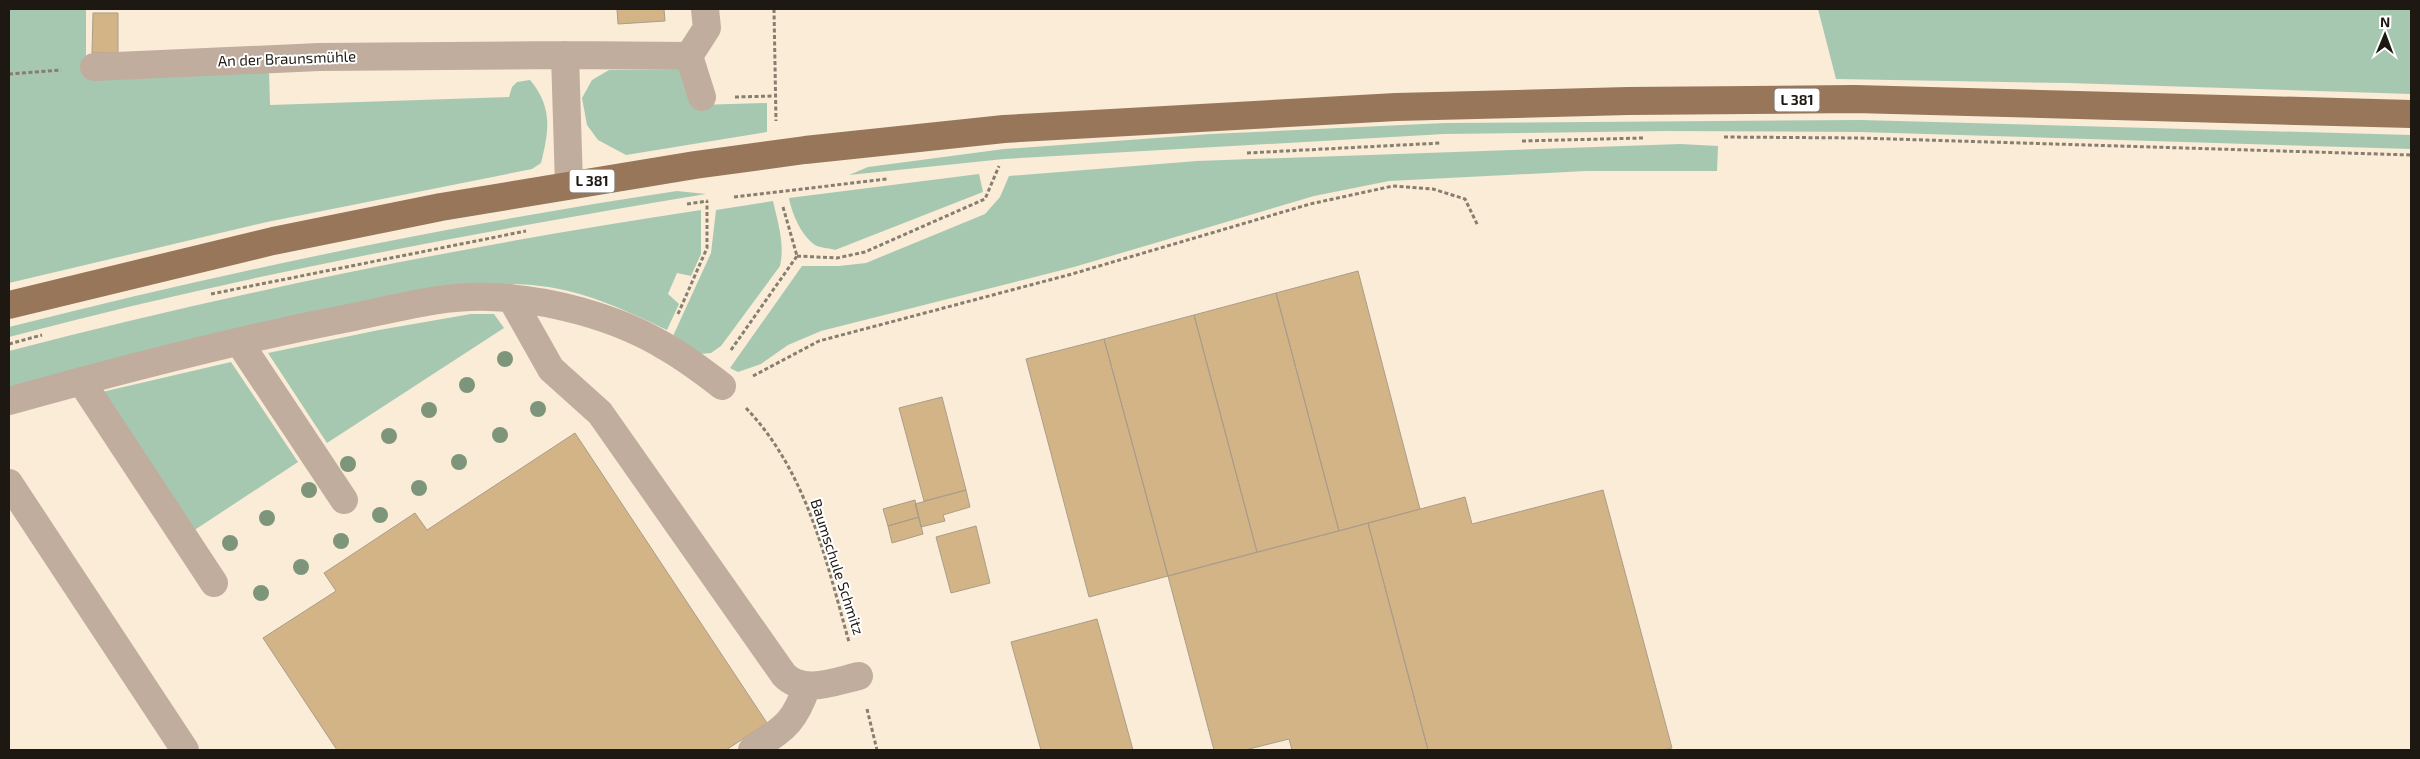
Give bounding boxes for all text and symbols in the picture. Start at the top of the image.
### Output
north arrow [2360,10,2410,60]
text: N [2380,13,2390,30]
street label: An der Braunsmühle [217,47,356,69]
road number: L 381 [1774,88,1820,112]
road number: L 381 [570,170,614,192]
street label: Baumschule Schmitz [807,496,868,637]

